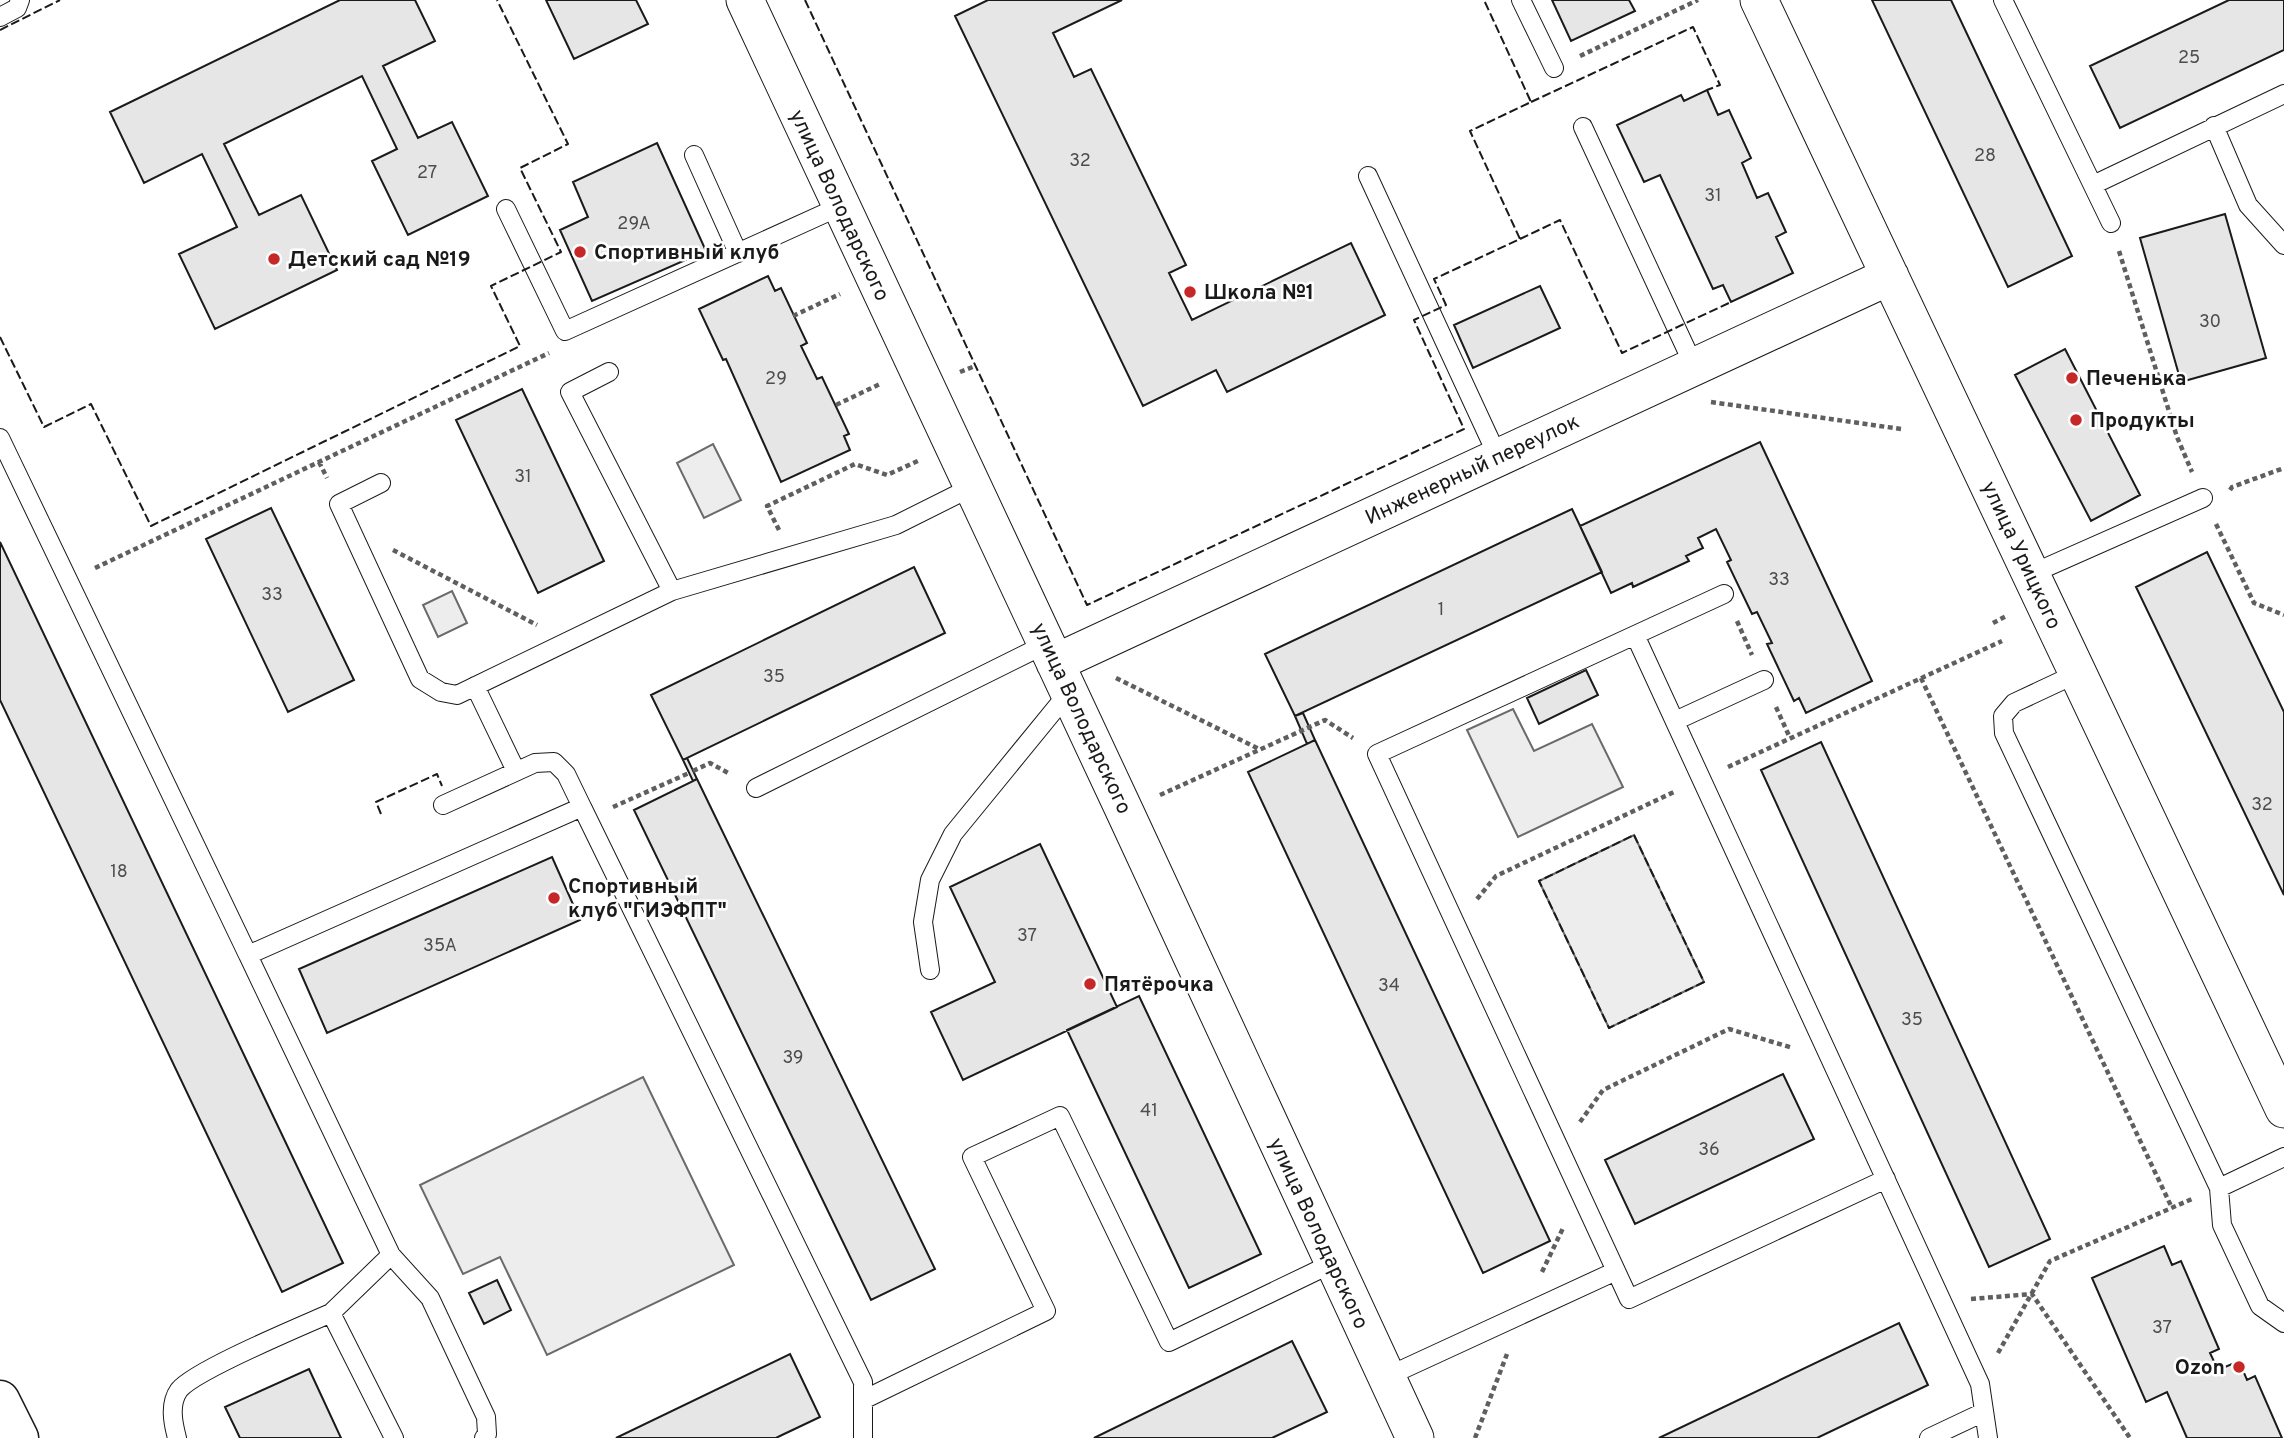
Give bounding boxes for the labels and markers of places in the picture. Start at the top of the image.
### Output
place label: Спортивный клуб [594,240,779,267]
marker: Спортивный клуб [572,244,588,260]
place label: Детский сад №19 [288,247,471,274]
marker: Детский сад №19 [266,251,282,267]
place label: Школа №1 [1204,280,1314,307]
marker: Школа №1 [1182,284,1198,300]
place label: Печенька [2086,366,2187,393]
marker: Печенька [2064,370,2080,386]
place label: Продукты [2090,408,2195,435]
marker: Продукты [2068,412,2084,428]
place label: Спортивный клуб "ГИЭФПТ" [568,874,727,925]
marker: Спортивный клуб "ГИЭФПТ" [546,890,562,906]
place label: Пятёрочка [1104,972,1214,999]
marker: Пятёрочка [1082,976,1098,992]
place label: Ozon [2175,1355,2225,1382]
marker: Ozon [2231,1359,2247,1375]

